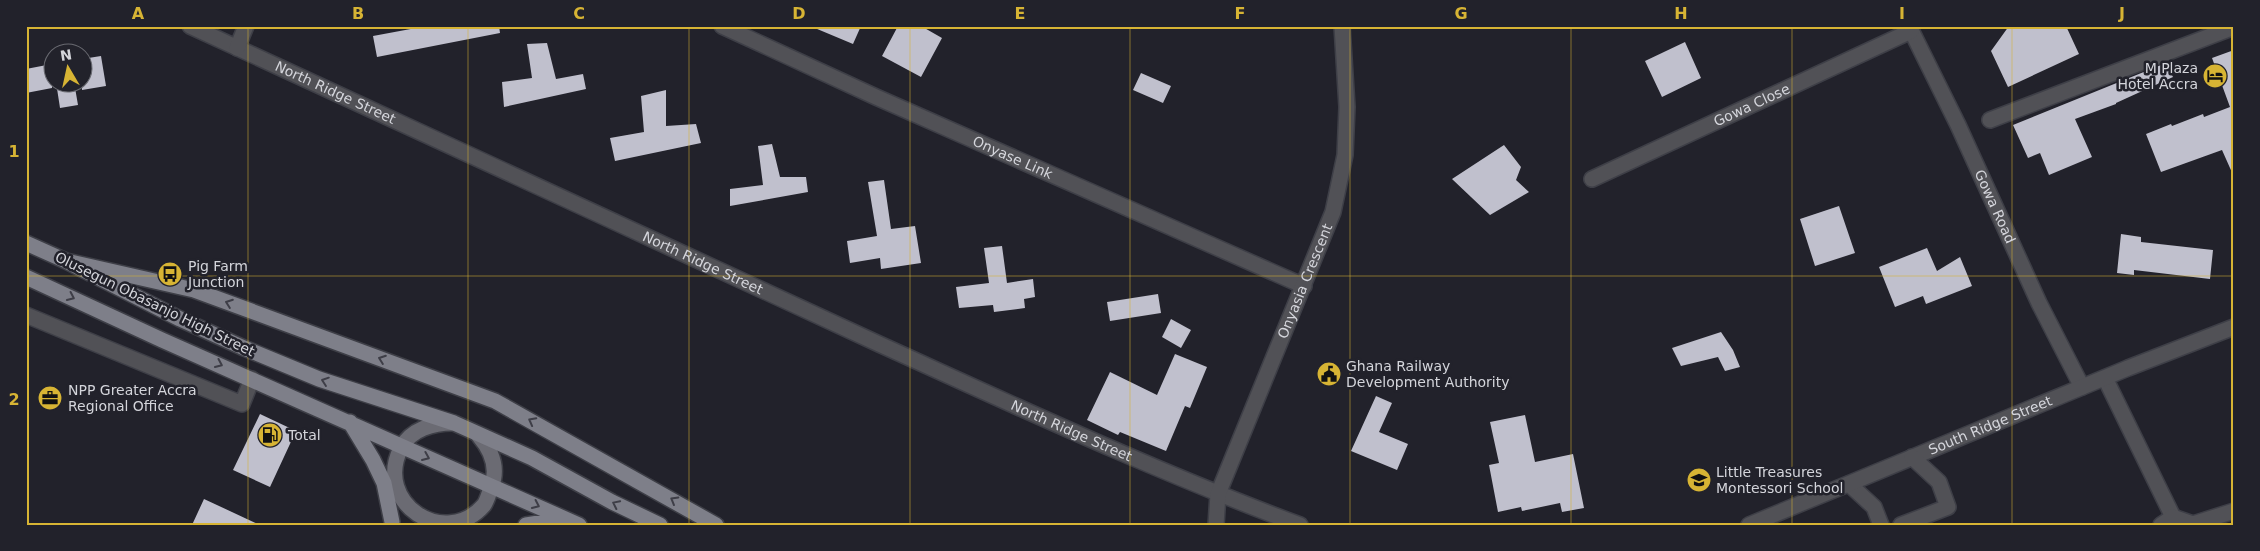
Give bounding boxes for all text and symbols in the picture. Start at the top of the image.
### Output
text: A [132,4,145,23]
text: B [352,4,364,23]
text: C [573,4,585,23]
text: D [792,4,806,23]
text: E [1015,4,1025,23]
text: F [1235,4,1245,23]
text: G [1454,4,1468,23]
text: H [1674,4,1688,23]
text: I [1899,4,1905,23]
text: J [2118,4,2125,23]
north arrow [42,42,92,92]
text: N [59,46,73,64]
street label: North Ridge Street [273,58,399,127]
place label: M Plaza Hotel Accra [2117,60,2198,92]
hotel icon: M Plaza Hotel Accra [2202,63,2228,89]
street label: Gowa Close [1711,80,1792,129]
street label: Onyase Link [970,133,1056,182]
text: 1 [8,142,20,161]
street label: Gowa Road [1971,167,2019,246]
street label: Onyasia Crescent [1274,221,1336,341]
street label: North Ridge Street [640,228,766,298]
street label: Olusegun Obasanjo High Street [53,249,258,360]
place label: Pig Farm Junction [187,258,248,290]
bus stop icon: Pig Farm Junction [157,261,183,287]
one-way arrow [66,291,75,301]
one-way arrow [226,299,234,309]
one-way arrow [378,355,387,365]
one-way arrow [214,358,223,369]
place label: Ghana Railway Development Authority [1346,358,1510,390]
public building icon: Ghana Railway Development Authority [1316,361,1342,387]
one-way arrow [321,376,330,386]
place label: NPP Greater Accra Regional Office [68,382,197,414]
office icon: NPP Greater Accra Regional Office [37,385,63,411]
text: 2 [8,390,20,409]
street label: South Ridge Street [1926,392,2055,458]
street label: North Ridge Street [1008,397,1135,465]
one-way arrow [528,417,537,427]
fuel station icon: Total [257,422,283,448]
place label: Total [287,427,321,443]
one-way arrow [421,451,430,462]
place label: Little Treasures Montessori School [1716,464,1843,496]
school or university icon: Little Treasures Montessori School [1686,467,1712,493]
one-way arrow [670,497,679,507]
one-way arrow [531,499,540,510]
one-way arrow [613,500,622,510]

